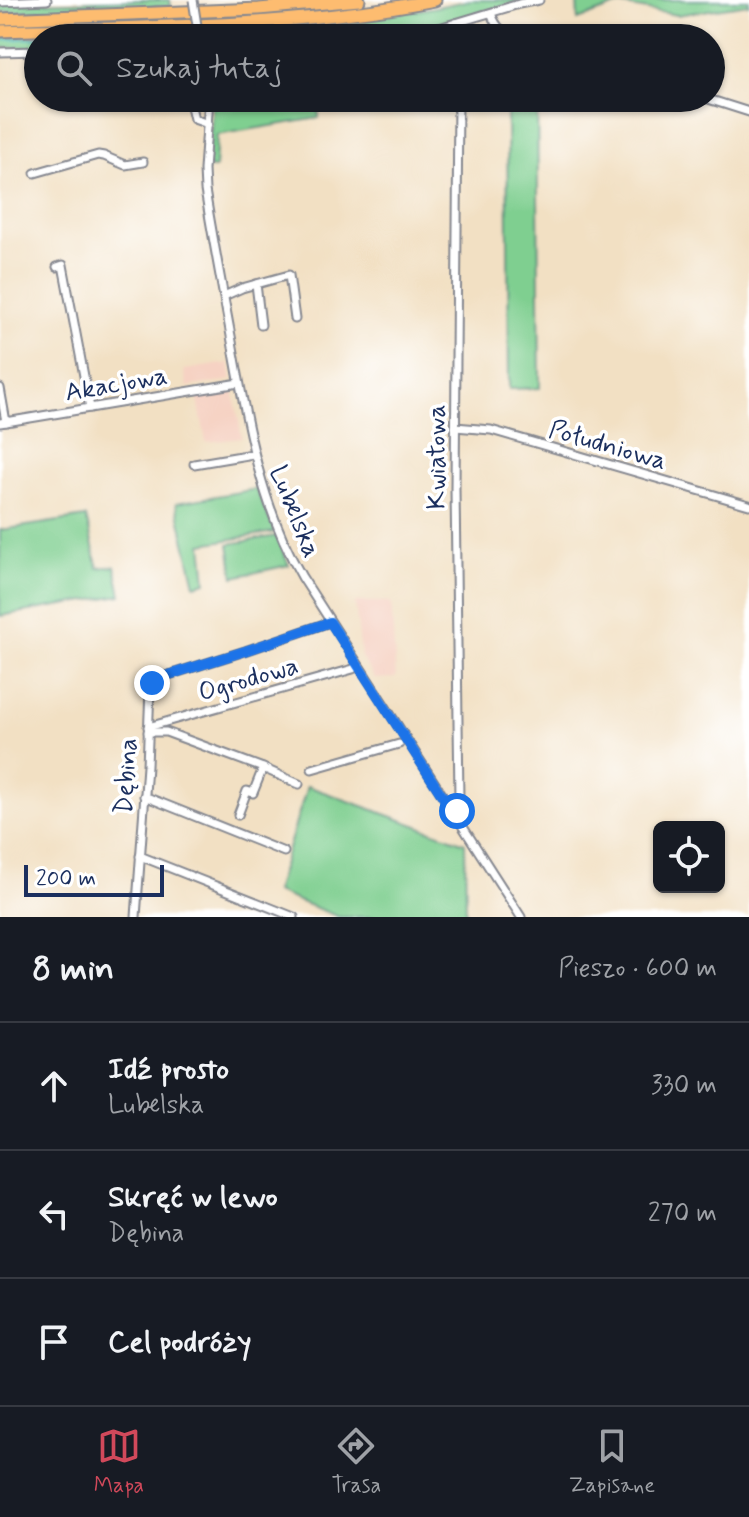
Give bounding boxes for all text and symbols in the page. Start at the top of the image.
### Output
search box [24,24,725,112]
icon: search [52,46,96,90]
text: Szukaj tutaj [116,49,282,88]
street label: Akacjowa [62,359,170,411]
street label: Kwiatowa [421,404,455,510]
street label: Południowa [545,413,670,479]
street label: Lubelska [260,461,328,563]
street label: Ogrodowa [195,649,302,710]
route end [134,665,170,701]
street label: Dębina [107,737,147,815]
route start [439,793,475,829]
map controls [653,821,725,893]
button: locate [653,821,725,893]
scale bar [24,861,164,897]
text: 200 m [36,865,96,893]
text: 8 min [32,947,114,992]
text: Pieszo · 600 m [558,952,717,986]
text: Idź prosto [108,1050,229,1089]
icon: ahead [32,1064,76,1108]
text: 330 m [651,1069,717,1103]
text: Lubelska [108,1089,204,1123]
text: Skręć w lewo [108,1178,278,1217]
icon: left [32,1192,76,1236]
text: 270 m [648,1197,717,1231]
text: Dębina [108,1217,184,1251]
icon: arrive [32,1320,76,1364]
text: Cel podróży [108,1323,252,1362]
tab: Mapa [94,1424,144,1500]
tab: Trasa [332,1424,381,1500]
tab: Zapisane [569,1424,655,1500]

